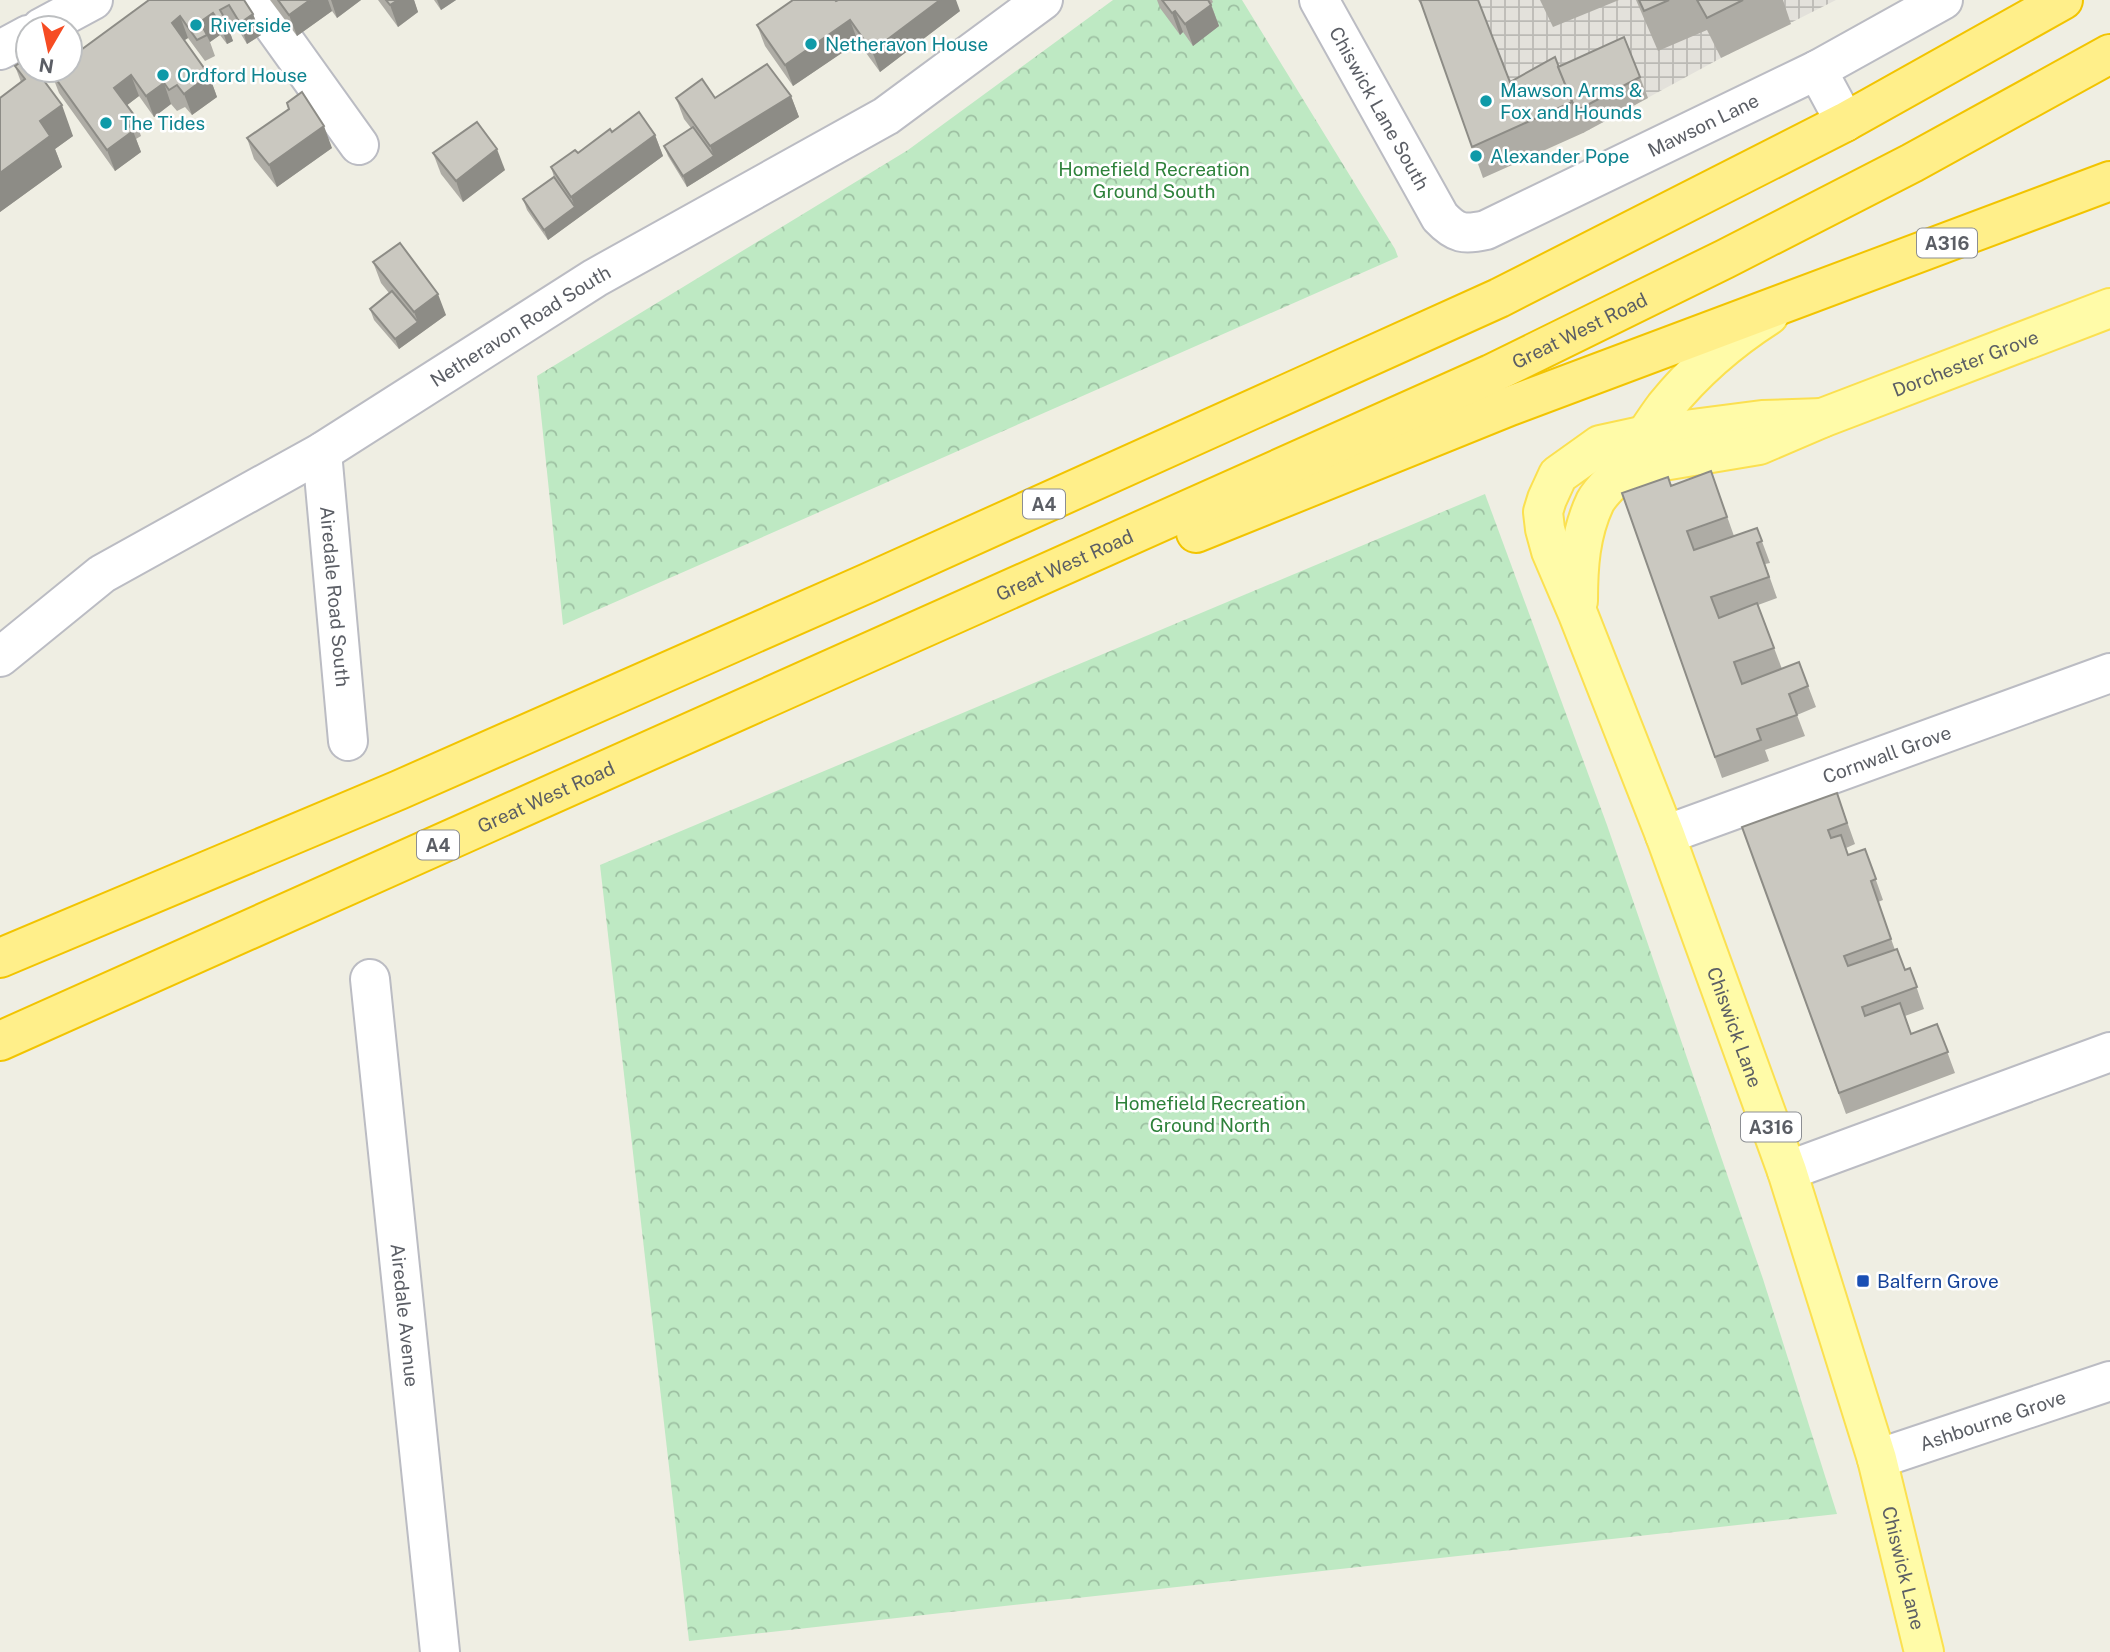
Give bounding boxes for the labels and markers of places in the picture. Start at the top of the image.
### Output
place label: Riverside [210,14,291,36]
marker: Riverside [188,17,204,33]
place label: Netheravon House [825,33,988,55]
marker: Netheravon House [803,36,819,52]
place label: Ordford House [177,64,307,86]
marker: Ordford House [155,67,171,83]
place label: Mawson Arms & Fox and Hounds [1500,79,1642,123]
marker: Mawson Arms & Fox and Hounds [1478,93,1494,109]
place label: The Tides [120,112,205,134]
marker: The Tides [98,115,114,131]
place label: Alexander Pope [1490,145,1630,167]
marker: Alexander Pope [1468,148,1484,164]
place label: Balfern Grove [1877,1270,1999,1292]
marker: Balfern Grove [1855,1273,1871,1289]

